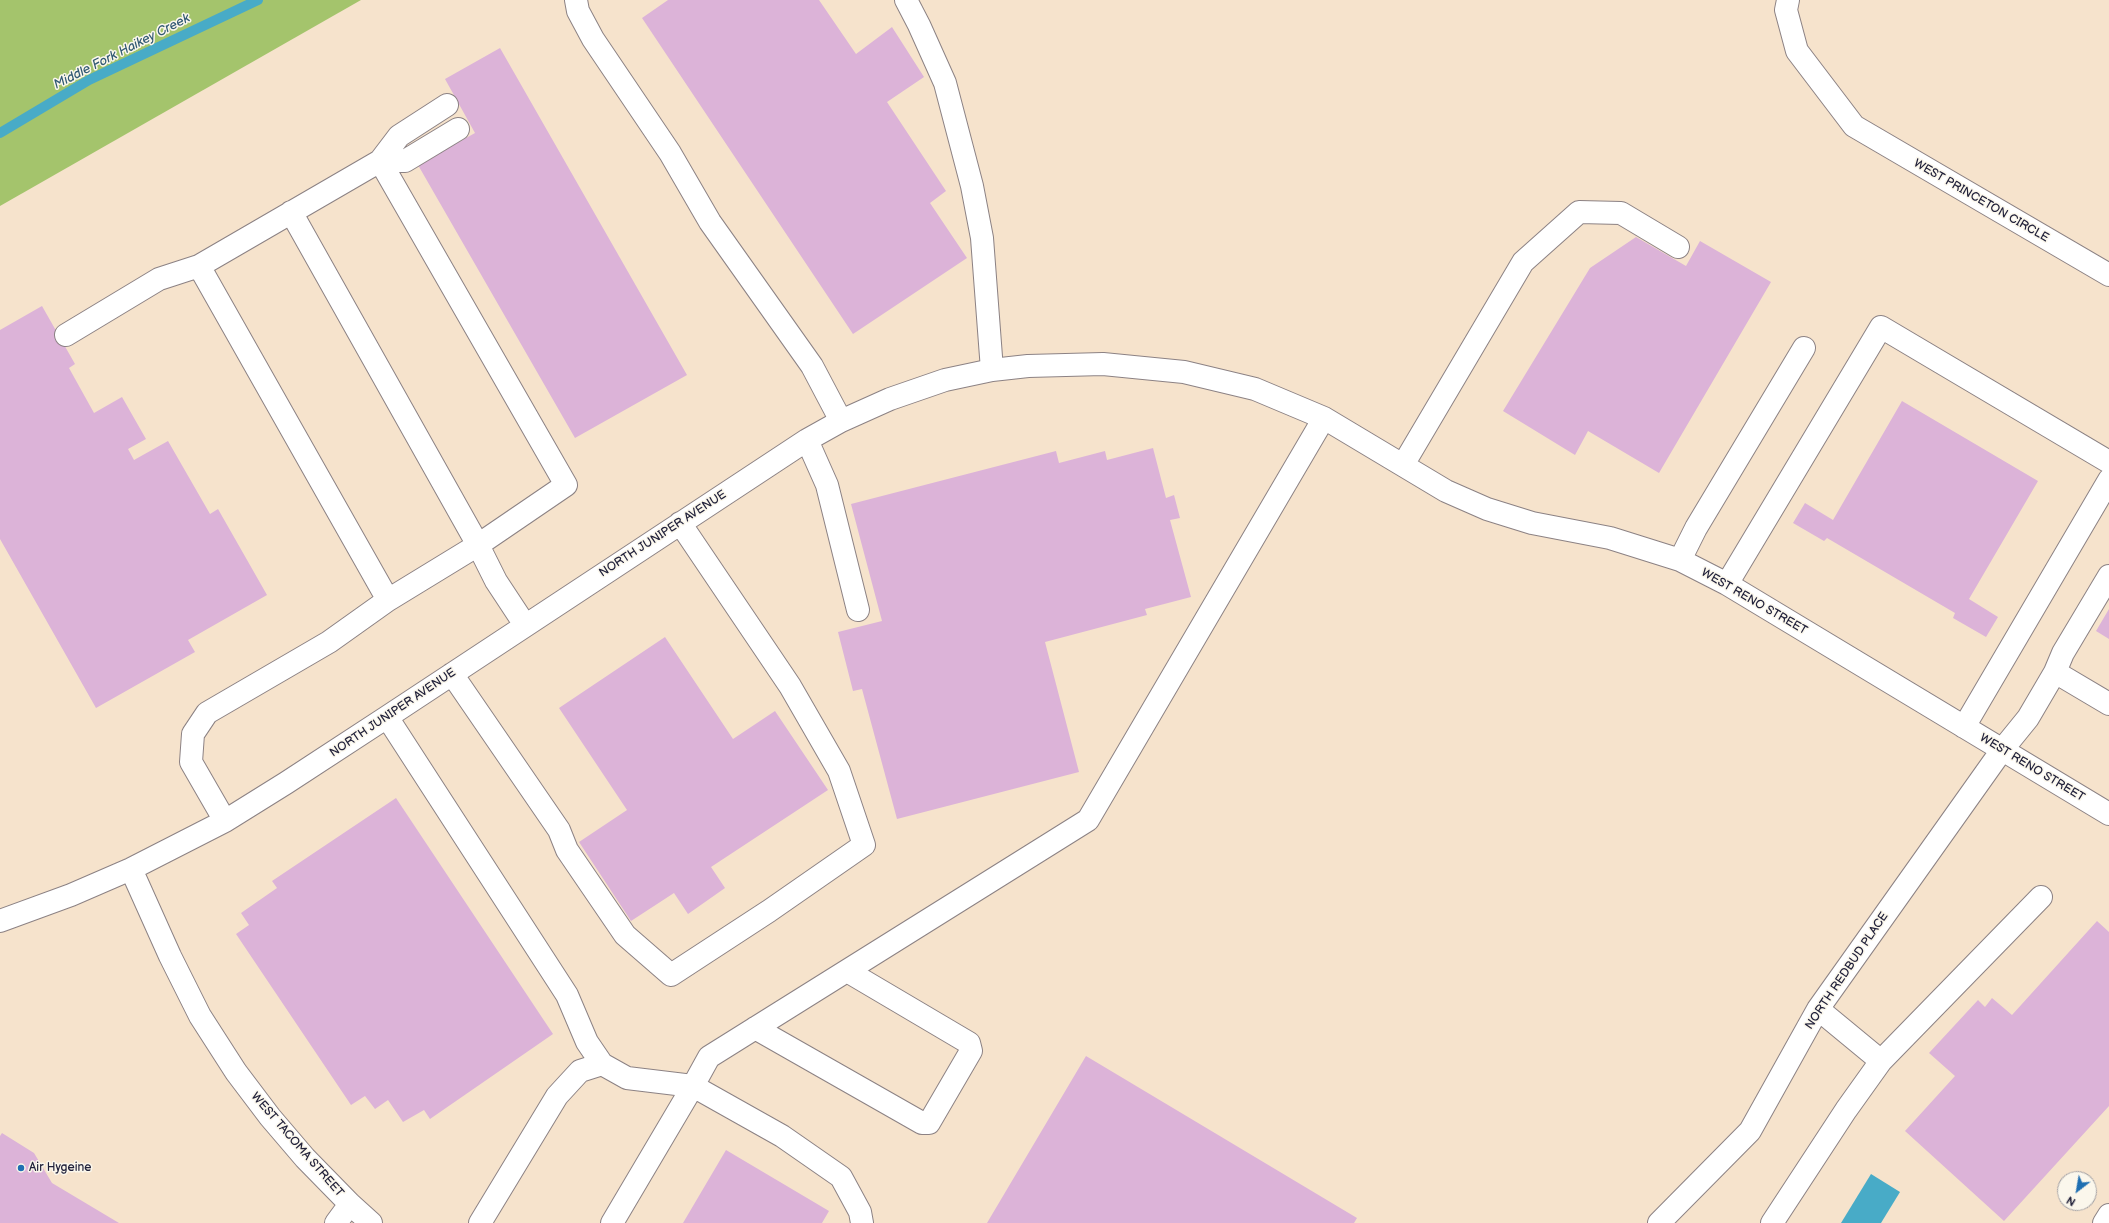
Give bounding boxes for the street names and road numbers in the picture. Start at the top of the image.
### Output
street label: WEST PRINCETON CIRCLE [1911,156,2051,246]
street label: NORTH JUNIPER AVENUE [597,488,729,580]
street label: WEST RENO STREET [1698,566,1810,638]
street label: NORTH JUNIPER AVENUE [327,666,459,760]
street label: WEST RENO STREET [1977,731,2087,805]
street label: NORTH REDBUD PLACE [1802,910,1892,1032]
street label: WEST TACOMA STREET [248,1090,346,1200]

